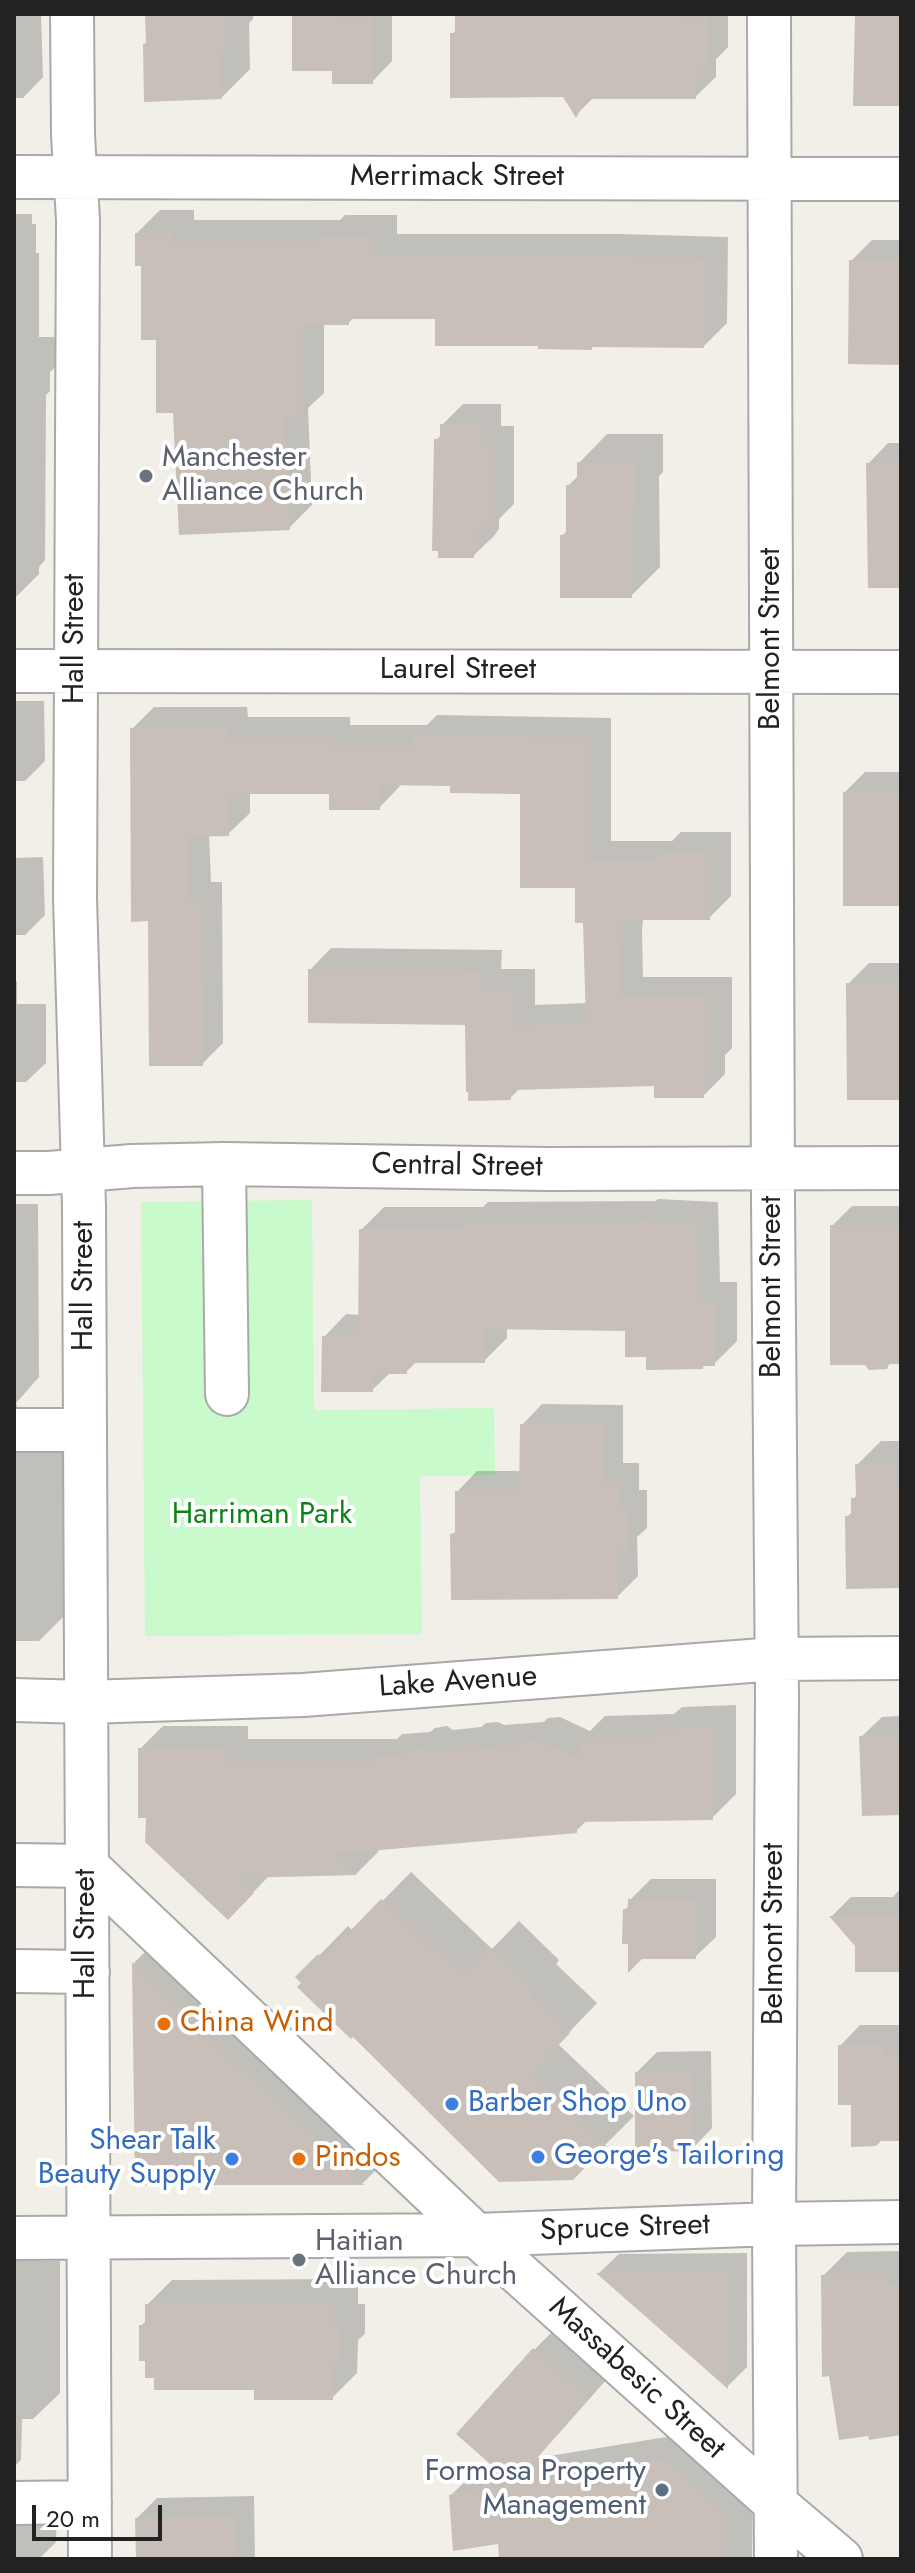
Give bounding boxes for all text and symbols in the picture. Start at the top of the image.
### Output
street label: Merrimack Street [350,160,564,196]
place label: Manchester Alliance Church [162,441,364,512]
marker: Manchester Alliance Church [137,467,155,485]
street label: Belmont Street [754,548,790,730]
street label: Hall Street [58,574,94,704]
street label: Laurel Street [380,653,536,689]
street label: Central Street [371,1148,543,1186]
street label: Belmont Street [755,1196,791,1378]
street label: Hall Street [67,1221,103,1351]
park label: Harriman Park [172,1498,352,1534]
street label: Lake Avenue [378,1660,538,1706]
street label: Belmont Street [757,1843,793,2025]
street label: Hall Street [69,1869,105,1999]
place label: China Wind [180,2006,334,2042]
marker: China Wind [155,2015,173,2033]
place label: Barber Shop Uno [468,2086,687,2122]
marker: Barber Shop Uno [443,2095,461,2113]
place label: Shear Talk Beauty Supply [38,2124,216,2194]
place label: George's Tailoring [554,2139,785,2175]
place label: Pindos [315,2141,401,2177]
marker: George's Tailoring [529,2148,547,2166]
marker: Shear Talk Beauty Supply [223,2150,241,2168]
marker: Pindos [290,2150,308,2168]
street label: Spruce Street [539,2208,711,2250]
place label: Haitian Alliance Church [315,2225,517,2296]
marker: Haitian Alliance Church [290,2251,308,2269]
street label: Massabesic Street [540,2290,732,2468]
place label: Formosa Property Management [425,2455,646,2526]
marker: Formosa Property Management [653,2481,671,2499]
scale bar [36,2489,166,2539]
text: 20 m [46,2501,100,2536]

